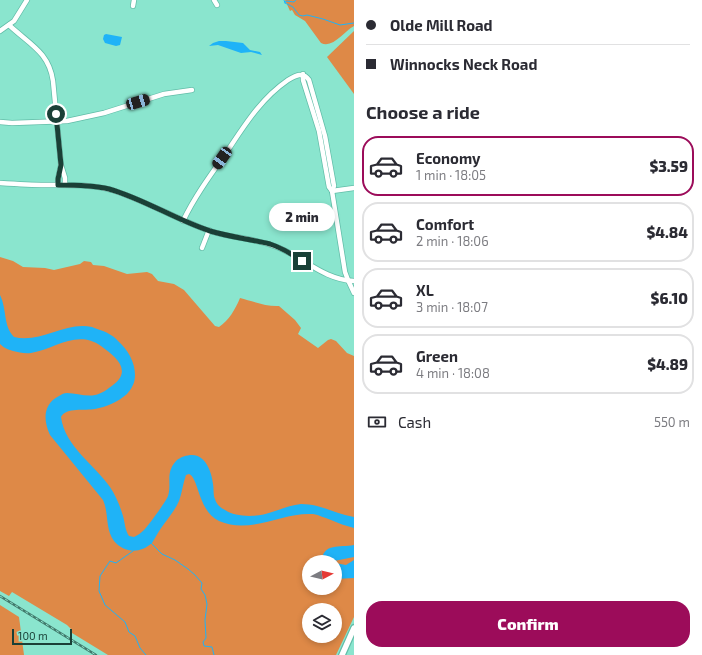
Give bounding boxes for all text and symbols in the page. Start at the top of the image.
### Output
text: Olde Mill Road [390,16,493,34]
text: Winnocks Neck Road [390,55,537,73]
car [125,93,151,111]
text: Choose a ride [366,101,480,123]
route start [47,105,65,123]
car [210,145,234,171]
icon: car [368,148,404,184]
text: Economy [416,149,481,167]
text: $3.59 [649,157,688,175]
text: 1 min · 18:05 [416,167,486,183]
callout: 2 min [269,203,335,231]
text: 2 min [285,209,319,225]
icon: car [368,214,404,250]
text: Comfort [416,215,474,233]
text: $4.84 [646,223,688,241]
text: 2 min · 18:06 [416,233,489,249]
route end [293,252,311,270]
icon: car [368,280,404,316]
text: XL [416,281,434,299]
text: $6.10 [651,289,688,307]
text: 3 min · 18:07 [416,299,488,315]
icon: car [368,346,404,382]
text: Green [416,347,458,365]
text: $4.89 [647,355,688,373]
text: 4 min · 18:08 [416,365,490,381]
icon: cash [366,411,388,433]
text: Cash [398,413,431,431]
text: 550 m [654,414,690,430]
north arrow [302,555,342,595]
map controls [302,555,342,643]
button: Confirm [366,601,690,647]
button: layers [302,603,342,643]
scale bar [12,627,72,646]
text: 100 m [18,629,48,642]

